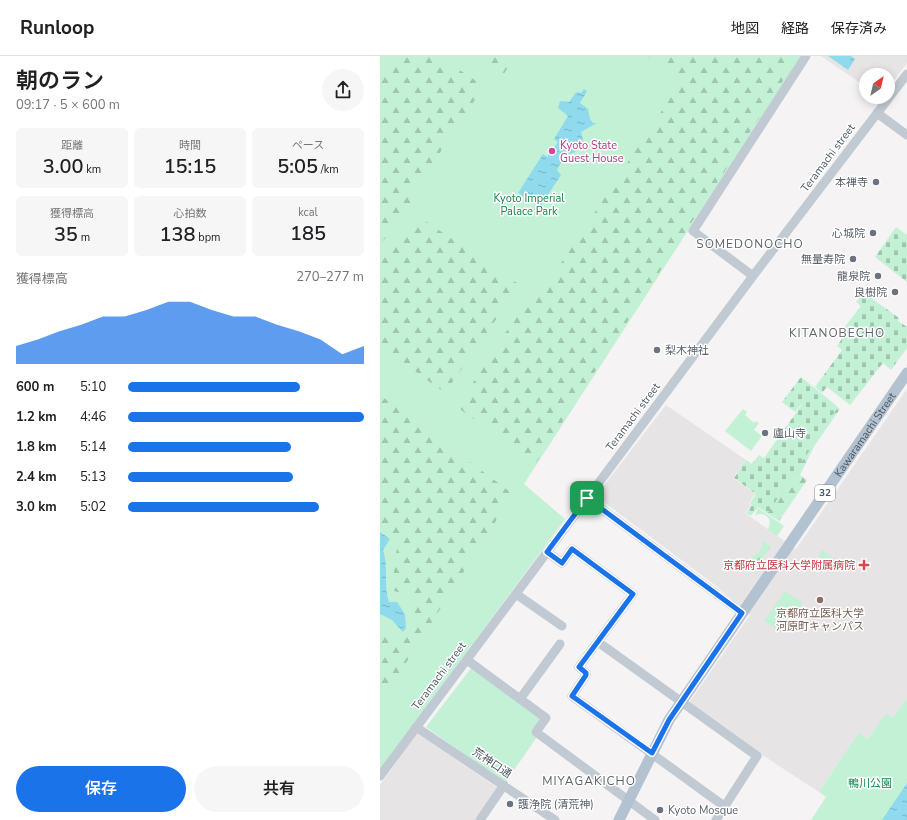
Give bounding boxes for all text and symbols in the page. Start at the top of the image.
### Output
text: Runloop [20,15,94,41]
text: 地図 [731,19,759,38]
text: 経路 [781,19,809,38]
text: 保存済み [831,19,887,38]
text: 朝のラン [16,66,104,96]
north arrow [859,68,895,104]
map controls [859,68,895,104]
button: share [322,69,364,111]
text: 09:17 · 5 × 600 m [16,96,120,114]
street label: Teramachi street [797,121,859,195]
text: 距離 [61,138,83,153]
text: 時間 [179,138,201,153]
text: ペース [292,138,324,153]
place label: Kyoto State Guest House [560,138,624,166]
marker: Kyoto State Guest House [547,146,557,156]
text: 3.00 [43,153,84,180]
text: 15:15 [164,153,216,180]
text: 5:05 [277,153,318,180]
text: km [84,162,101,177]
text: /km [318,162,339,177]
place label: 本禅寺 [835,175,868,190]
marker: 本禅寺 [871,177,881,187]
park label: Kyoto Imperial Palace Park [493,191,565,219]
text: kcal [298,205,318,220]
text: 獲得標高 [50,206,94,221]
text: 心拍数 [174,206,207,221]
text: 185 [290,220,326,247]
text: 35 [54,221,78,248]
text: 138 [159,221,195,248]
place label: 心城院 [832,226,865,241]
marker: 心城院 [868,228,878,238]
text: m [78,230,90,245]
text: bpm [195,230,221,245]
district label: SOMEDONOCHO [696,236,804,252]
place label: 無量寿院 [801,252,845,267]
marker: 無量寿院 [848,254,858,264]
text: 270–277 m [296,268,364,286]
place label: 龍泉院 [837,269,870,284]
text: 獲得標高 [16,270,68,288]
marker: 龍泉院 [873,271,883,281]
place label: 良樹院 [854,285,887,300]
marker: 良樹院 [890,287,900,297]
district label: KITANOBECHO [789,325,885,341]
place label: 梨木神社 [665,343,709,358]
marker: 梨木神社 [652,345,662,355]
text: 600 m [16,378,54,396]
text: 5:10 [80,378,106,396]
street label: Teramachi street [602,380,664,454]
street label: Kawaramachi Street [831,389,899,480]
text: 1.2 km [16,408,57,426]
text: 4:46 [80,408,106,426]
place label: 廬山寺 [773,426,806,441]
marker: 廬山寺 [760,428,770,438]
text: 1.8 km [16,438,57,456]
text: 5:14 [80,438,106,456]
text: 2.4 km [16,468,57,486]
text: 5:13 [80,468,106,486]
pin [570,481,604,515]
road number: 32 [815,485,835,501]
icon: arrive [576,487,598,509]
text: 3.0 km [16,498,57,516]
text: 5:02 [80,498,106,516]
place label: 京都府立医科大学附属病院 [723,558,855,573]
marker: 京都府立医科大学附属病院 [858,559,870,571]
marker: 京都府立医科大学 河原町キャンパス [815,595,825,605]
place label: 京都府立医科大学 河原町キャンパス [776,606,864,634]
street label: Teramachi street [408,639,470,713]
street label: 荒神口通 [470,744,514,782]
button: 保存 [16,766,186,812]
button: 共有 [194,766,364,812]
district label: MIYAGAKICHO [542,773,636,789]
park label: 鴨川公園 [848,776,892,791]
place label: 護浄院 (清荒神) [518,797,594,812]
marker: 護浄院 (清荒神) [505,799,515,809]
place label: Kyoto Mosque [668,803,738,818]
marker: Kyoto Mosque [655,805,665,815]

